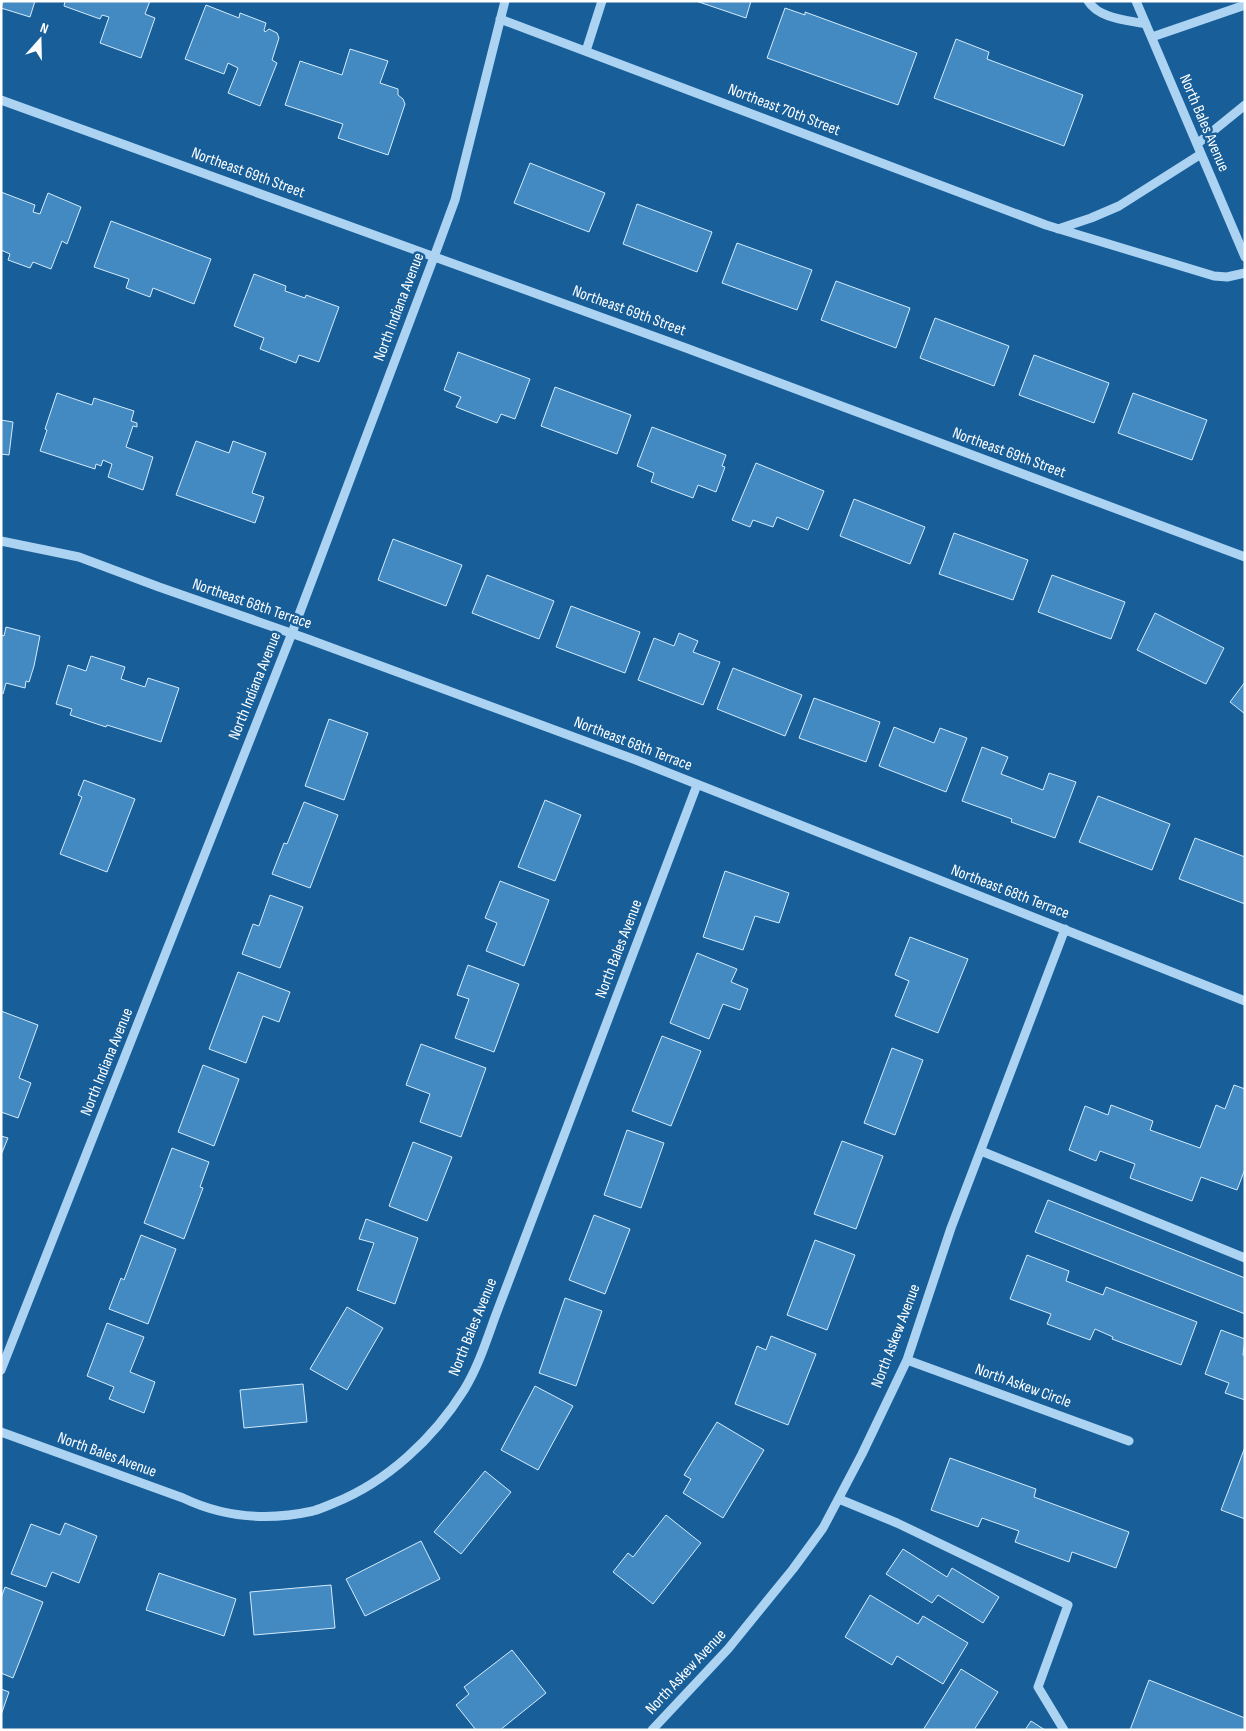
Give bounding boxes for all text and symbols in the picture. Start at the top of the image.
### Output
north arrow [15,15,65,65]
text: N [38,19,51,38]
street label: North Bales Avenue [1175,71,1233,175]
street label: Northeast 70th Street [725,80,843,140]
street label: Northeast 69th Street [189,144,307,202]
street label: North Indiana Avenue [370,250,428,364]
street label: Northeast 69th Street [570,282,688,340]
street label: Northeast 69th Street [950,424,1068,482]
street label: Northeast 68th Terrace [190,575,314,633]
street label: North Indiana Avenue [225,629,285,743]
street label: Northeast 68th Terrace [571,713,695,775]
street label: Northeast 68th Terrace [948,861,1072,923]
street label: North Bales Avenue [591,897,647,1001]
street label: North Indiana Avenue [77,1005,137,1119]
street label: North Bales Avenue [445,1275,501,1379]
street label: North Askew Avenue [868,1282,924,1390]
street label: North Askew Circle [972,1360,1074,1412]
street label: North Bales Avenue [55,1428,159,1482]
street label: North Askew Avenue [642,1626,730,1718]

